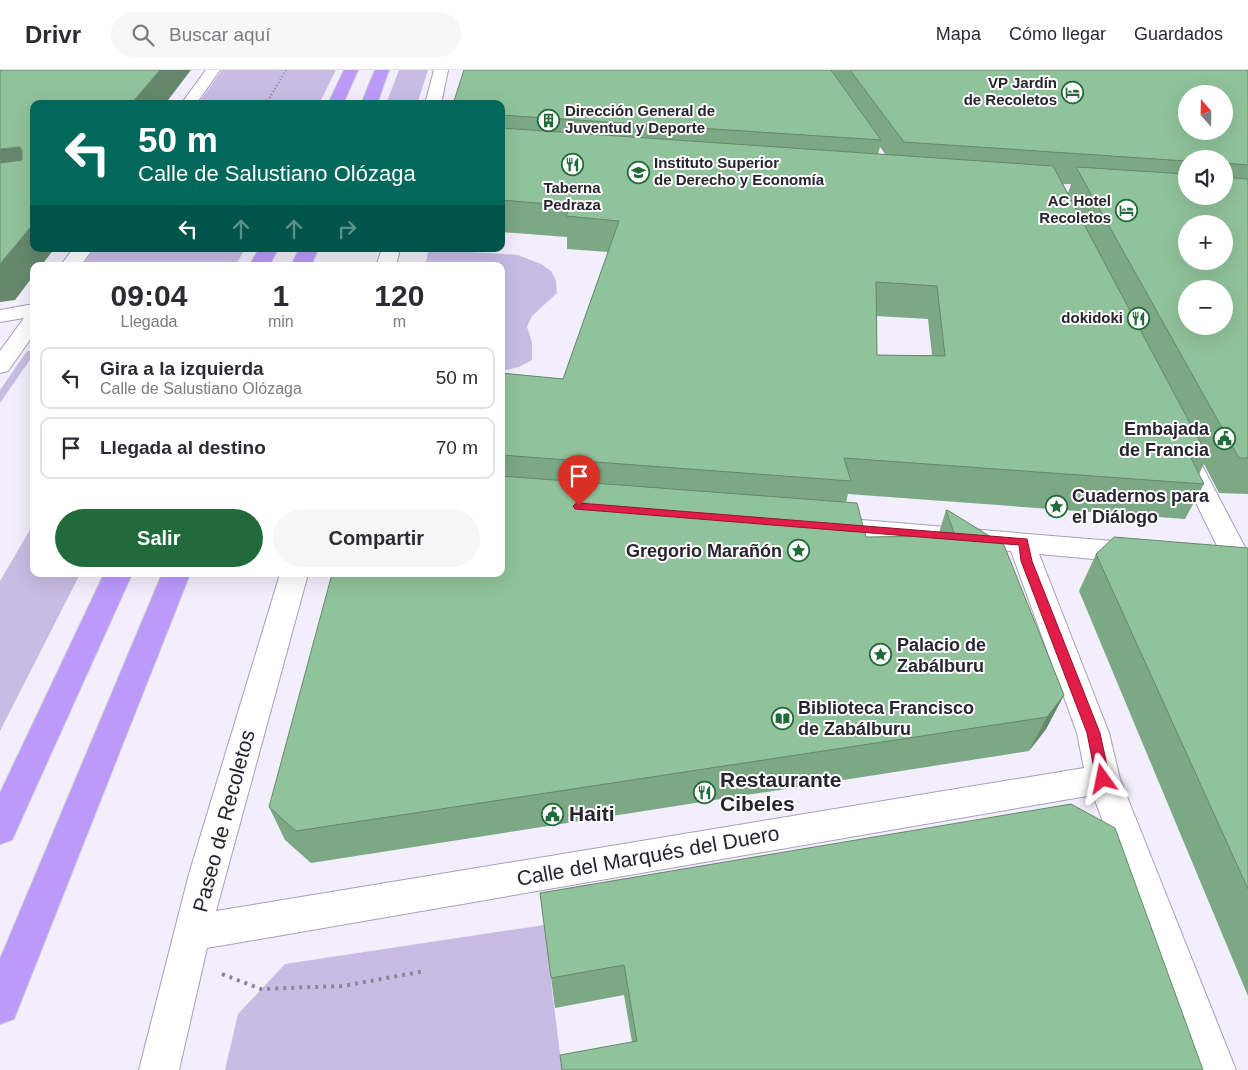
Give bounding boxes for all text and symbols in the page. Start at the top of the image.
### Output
search box [111,12,461,57]
text: Drivr [25,21,81,48]
icon: search [129,21,157,49]
text: Buscar aquí [169,24,270,45]
text: Mapa [936,24,981,44]
text: Cómo llegar [1009,24,1106,44]
text: Guardados [1134,24,1223,44]
place label: VP Jardín de Recoletos [964,74,1057,108]
hotel icon: VP Jardín de Recoletos [1061,80,1085,104]
north arrow [1178,85,1232,140]
map controls [1178,85,1233,335]
place label: Dirección General de Juventud y Deporte [565,102,715,136]
building icon: Dirección General de Juventud y Deporte [537,108,561,132]
icon: left [55,120,120,185]
text: 50 m [138,120,218,159]
button: sound [1178,150,1233,205]
restaurant icon: Taberna Pedraza [560,153,584,177]
place label: Instituto Superior de Derecho y Economía [654,154,825,188]
school or university icon: Instituto Superior de Derecho y Economía [626,160,650,184]
text: Calle de Salustiano Olózaga [138,161,416,186]
place label: Taberna Pedraza [543,179,601,213]
place label: AC Hotel Recoletos [1039,192,1111,226]
hotel icon: AC Hotel Recoletos [1115,198,1139,222]
icon: left [174,215,202,243]
icon: ahead [227,215,255,243]
icon: ahead [280,215,308,243]
icon: right [333,215,361,243]
button: + [1178,215,1233,270]
text: 09:04 [111,279,187,312]
text: 1 [272,279,289,312]
text: 120 [374,279,424,312]
button: − [1178,280,1233,335]
restaurant icon: dokidoki [1127,306,1151,330]
place label: dokidoki [1061,309,1123,326]
text: Llegada [120,313,177,330]
text: min [268,313,294,330]
text: m [393,313,406,330]
text: Gira a la izquierda [100,358,264,379]
icon: left [57,364,85,392]
text: 50 m [436,367,478,388]
text: Calle de Salustiano Olózaga [100,380,302,397]
place label: Embajada de Francia [1119,419,1210,460]
public building icon: Embajada de Francia [1213,427,1237,451]
icon: arrive [57,434,85,462]
text: Llegada al destino [100,437,266,458]
text: 70 m [436,437,478,458]
pin [558,455,600,506]
icon: arrive [565,462,593,490]
place label: Cuadernos para el Diálogo [1072,486,1210,527]
place icon: Cuadernos para el Diálogo [1044,494,1068,518]
button: Salir [55,509,263,567]
button: Compartir [273,509,480,567]
place icon: Gregorio Marañón [786,539,810,563]
place label: Gregorio Marañón [626,541,782,561]
place label: Palacio de Zabálburu [897,635,986,676]
place icon: Palacio de Zabálburu [869,643,893,667]
place label: Biblioteca Francisco de Zabálburu [798,698,974,739]
library icon: Biblioteca Francisco de Zabálburu [770,706,794,730]
street label: Paseo de Recoletos [188,727,259,915]
position arrow [1076,752,1128,804]
place label: Restaurante Cibeles [720,768,841,815]
restaurant icon: Restaurante Cibeles [692,780,716,804]
public building icon: Haiti [541,802,565,826]
place label: Haiti [569,802,615,825]
street label: Calle del Marqués del Duero [515,821,781,890]

